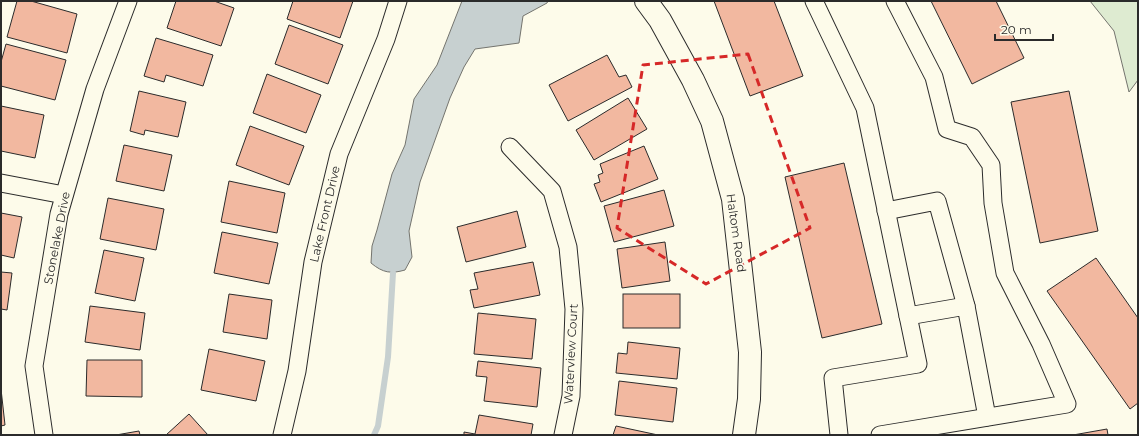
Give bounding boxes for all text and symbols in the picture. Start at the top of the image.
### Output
scale bar [995,16,1053,42]
text: 20 m [1001,22,1032,37]
street label: Lake Front Drive [306,164,343,264]
street label: Stonelake Drive [40,190,73,285]
street label: Haltom Road [724,193,749,273]
street label: Waterview Court [560,303,581,405]

